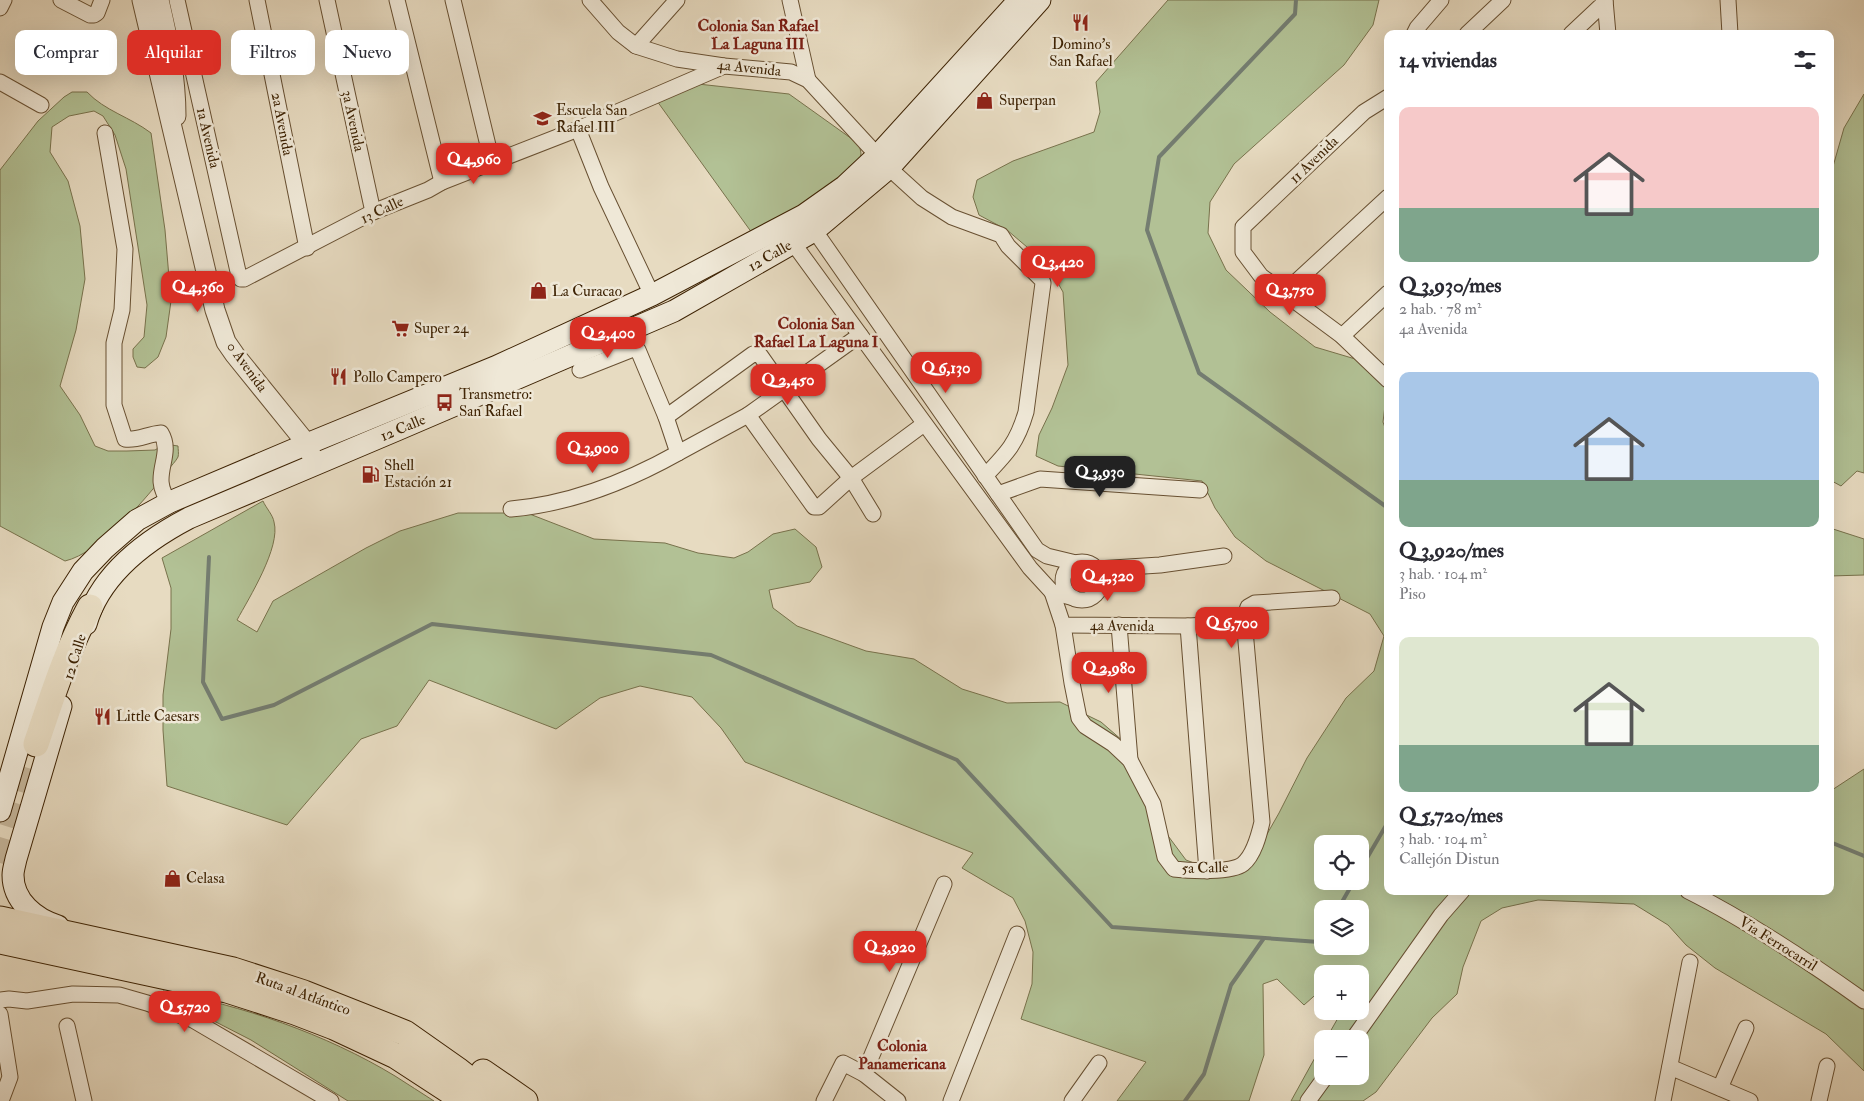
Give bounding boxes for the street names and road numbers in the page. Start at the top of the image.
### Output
street label: 4a Avenida [716,55,783,81]
street label: 3a Avenida [337,89,369,154]
street label: 2a Avenida [267,91,298,158]
street label: 1a Avenida [192,106,224,171]
street label: 11 Avenida [1286,131,1343,188]
street label: 13 Calle [357,192,407,228]
street label: 12 Calle [745,236,795,276]
street label: 0 Avenida [222,338,272,397]
street label: 12 Calle [378,410,428,446]
street label: 4a Avenida [1090,616,1155,636]
street label: 12 Calle [59,632,91,682]
street label: 5a Calle [1181,858,1229,878]
street label: Via Ferrocarril [1735,912,1821,976]
street label: Ruta al Atlántico [253,968,353,1020]

